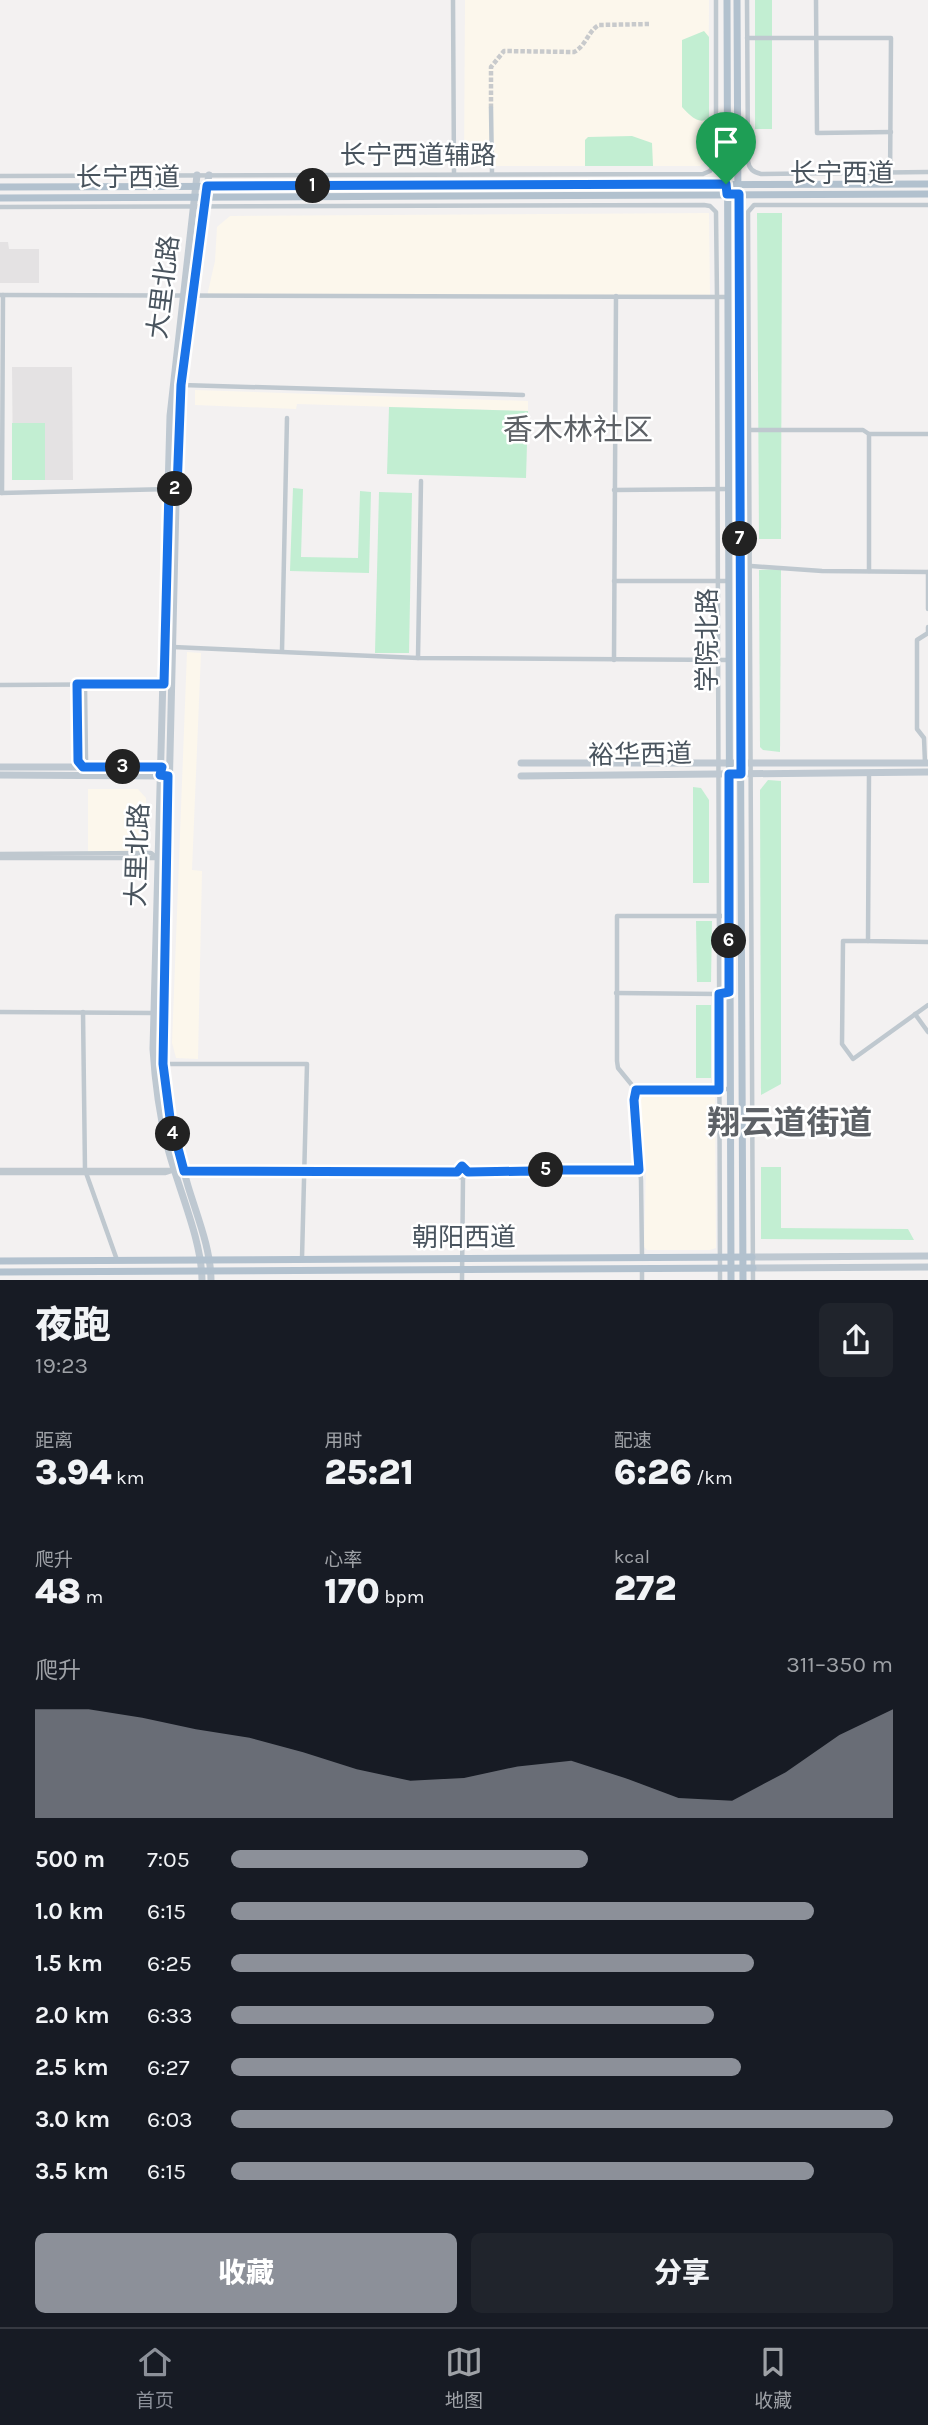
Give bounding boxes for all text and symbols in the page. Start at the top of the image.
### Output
pin [696,112,756,184]
icon: arrive [707,123,745,161]
street label: 长宁西道辅路 [340,140,496,171]
street label: 长宁西道 [790,158,894,189]
street label: 长宁西道 [76,162,180,193]
pin: 1 [296,168,330,204]
text: 1 [309,174,316,196]
street label: 大里北路 [142,234,185,341]
district label: 香木林社区 [503,412,653,448]
pin: 2 [158,472,192,506]
text: 2 [169,477,180,499]
pin: 7 [722,522,758,556]
text: 7 [735,527,744,549]
street label: 学院北路 [692,588,723,692]
street label: 裕华西道 [588,738,692,771]
pin: 3 [106,750,140,784]
text: 3 [117,755,128,777]
street label: 大里北路 [120,803,155,908]
pin: 6 [712,923,746,958]
text: 6 [723,929,734,951]
district label: 翔云道街道 [708,1104,873,1142]
pin: 4 [156,1116,190,1152]
text: 4 [167,1122,178,1144]
pin: 5 [528,1152,564,1188]
text: 5 [540,1158,551,1180]
street label: 朝阳西道 [412,1222,516,1253]
text: 夜跑 [35,1303,111,1348]
button: share [819,1303,893,1377]
text: 19:23 [35,1352,88,1379]
text: 距离 [35,1430,73,1452]
text: 用时 [324,1430,362,1452]
text: 配速 [614,1430,652,1452]
text: 3.94 [35,1452,111,1493]
text: 25:21 [324,1452,414,1493]
text: 6:26 [614,1452,692,1493]
text: km [111,1467,144,1489]
text: /km [692,1467,733,1489]
text: kcal [614,1546,650,1568]
text: 爬升 [35,1549,73,1571]
text: 心率 [324,1549,362,1571]
text: 272 [614,1568,676,1609]
text: 48 [35,1571,81,1612]
text: 170 [324,1571,380,1612]
text: m [81,1586,103,1608]
text: bpm [380,1586,424,1608]
text: 311–350 m [786,1651,893,1678]
text: 爬升 [35,1657,81,1684]
text: 500 m [35,1846,105,1873]
text: 7:05 [147,1846,190,1873]
text: 1.0 km [35,1898,104,1925]
text: 6:15 [147,1898,186,1925]
text: 1.5 km [35,1950,103,1977]
text: 6:25 [147,1950,192,1977]
text: 2.0 km [35,2002,110,2029]
text: 6:33 [147,2002,193,2029]
text: 2.5 km [35,2054,109,2081]
text: 6:27 [147,2054,190,2081]
text: 3.0 km [35,2106,110,2133]
text: 6:03 [147,2106,193,2133]
text: 3.5 km [35,2158,109,2185]
text: 6:15 [147,2158,186,2185]
button: 收藏 [35,2233,457,2313]
button: 分享 [471,2233,893,2313]
tab: 首页 [136,2343,174,2412]
tab: 地图 [445,2343,483,2412]
tab: 收藏 [754,2343,792,2412]

